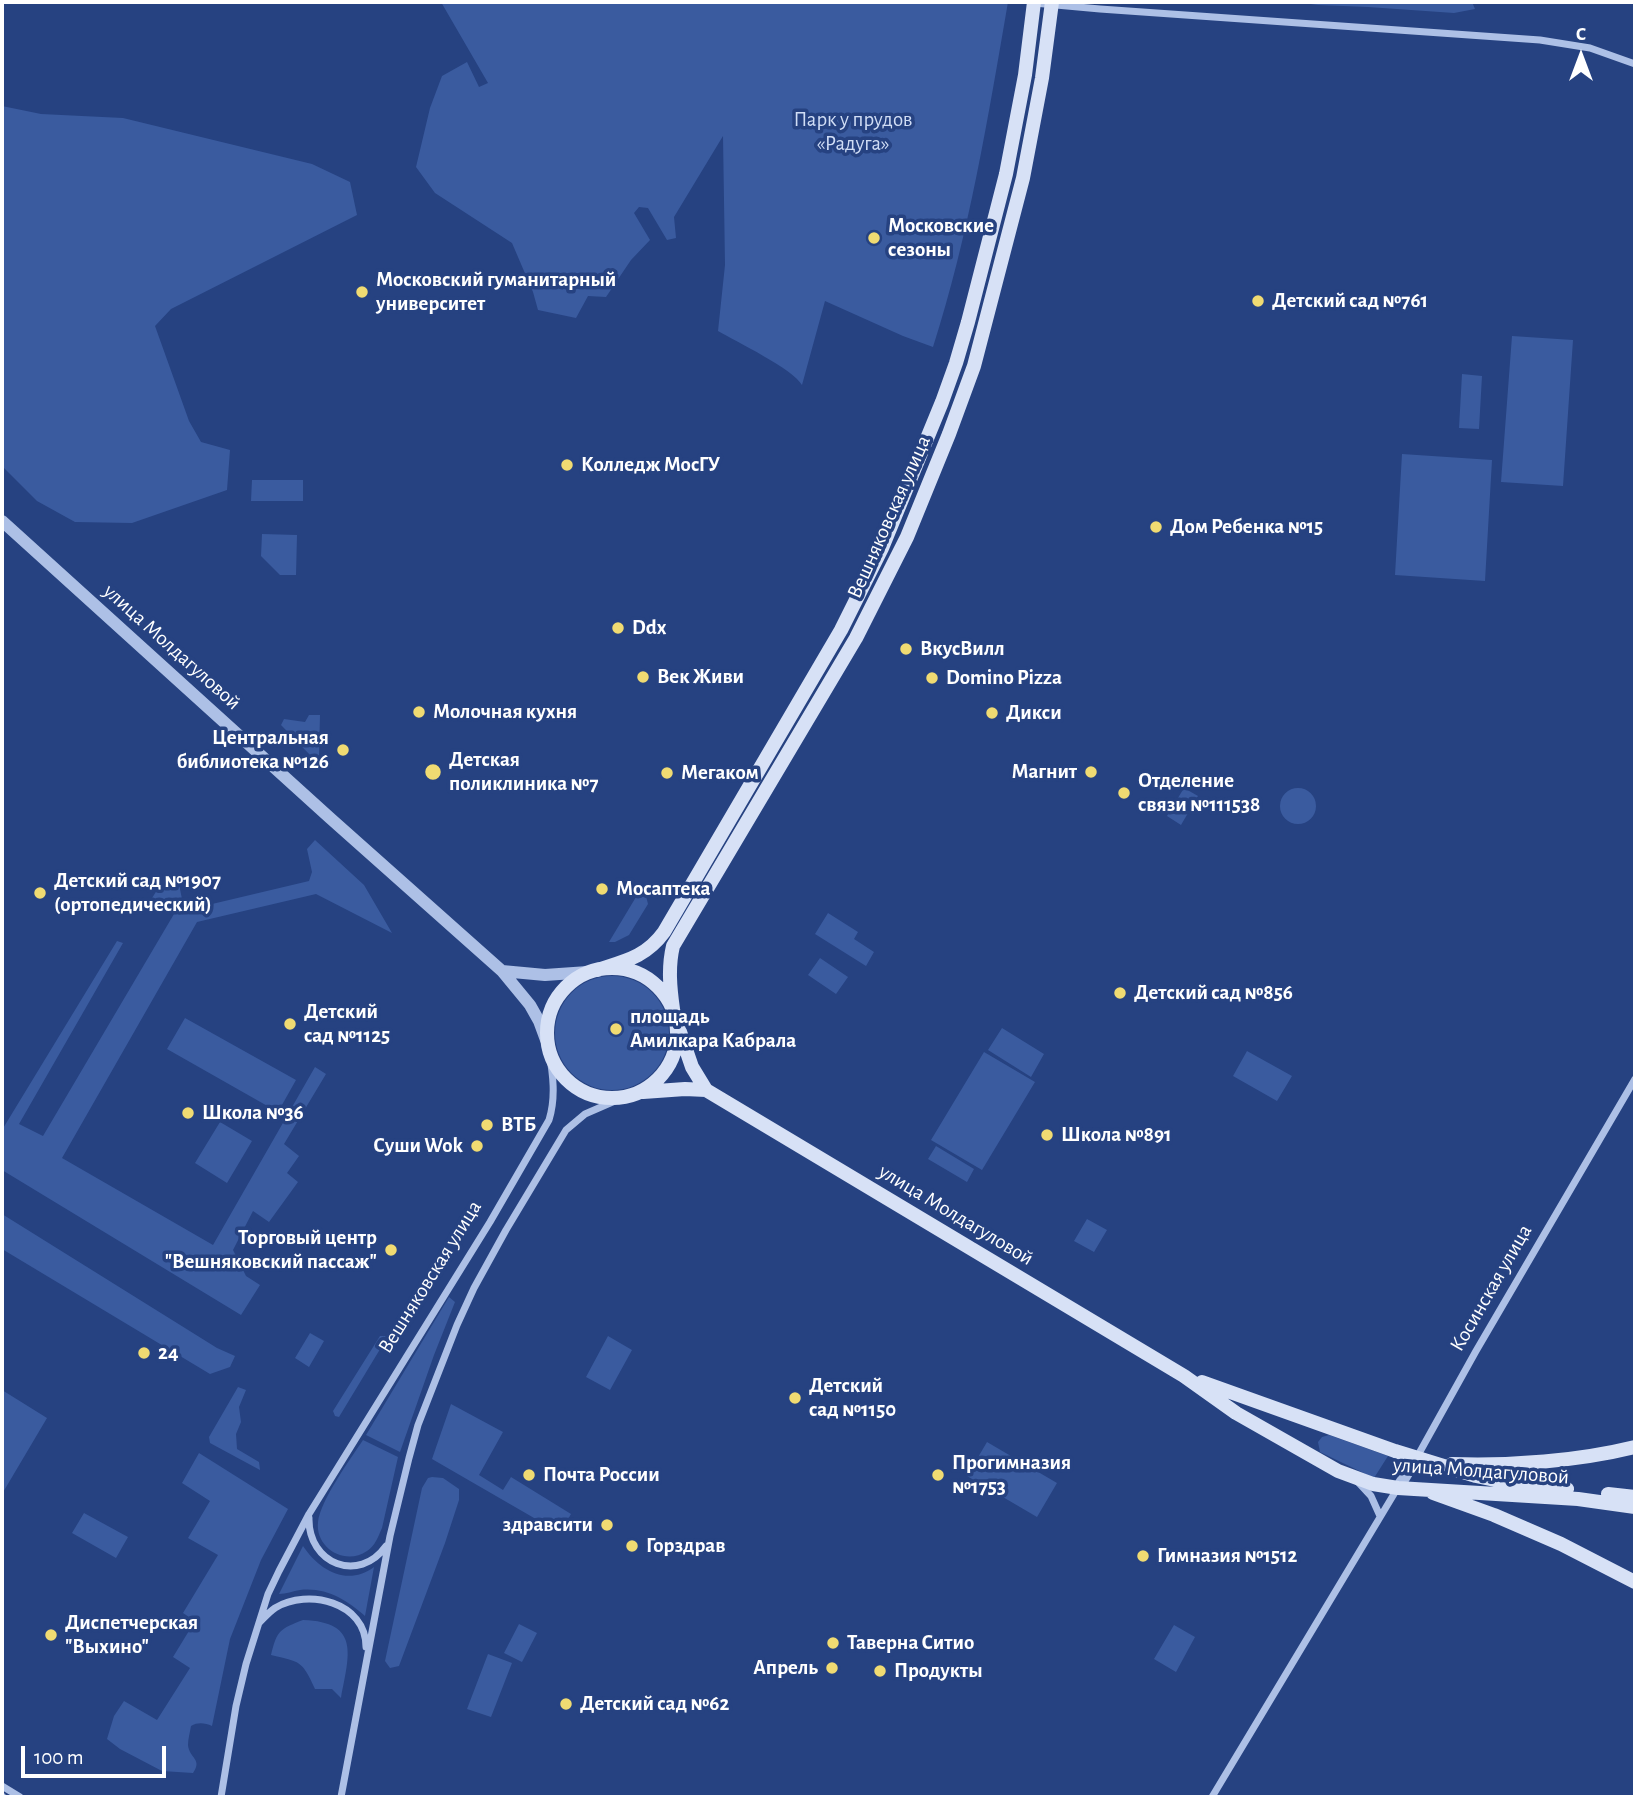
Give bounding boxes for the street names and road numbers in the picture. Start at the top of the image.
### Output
street label: Вешняковская улица [842,432,936,602]
street label: улица Молдагуловой [98,579,246,715]
street label: улица Молдагуловой [874,1159,1038,1271]
street label: Вешняковская улица [373,1196,487,1358]
street label: Косинская улица [1444,1220,1538,1356]
street label: улица Молдагуловой [1392,1452,1570,1490]

